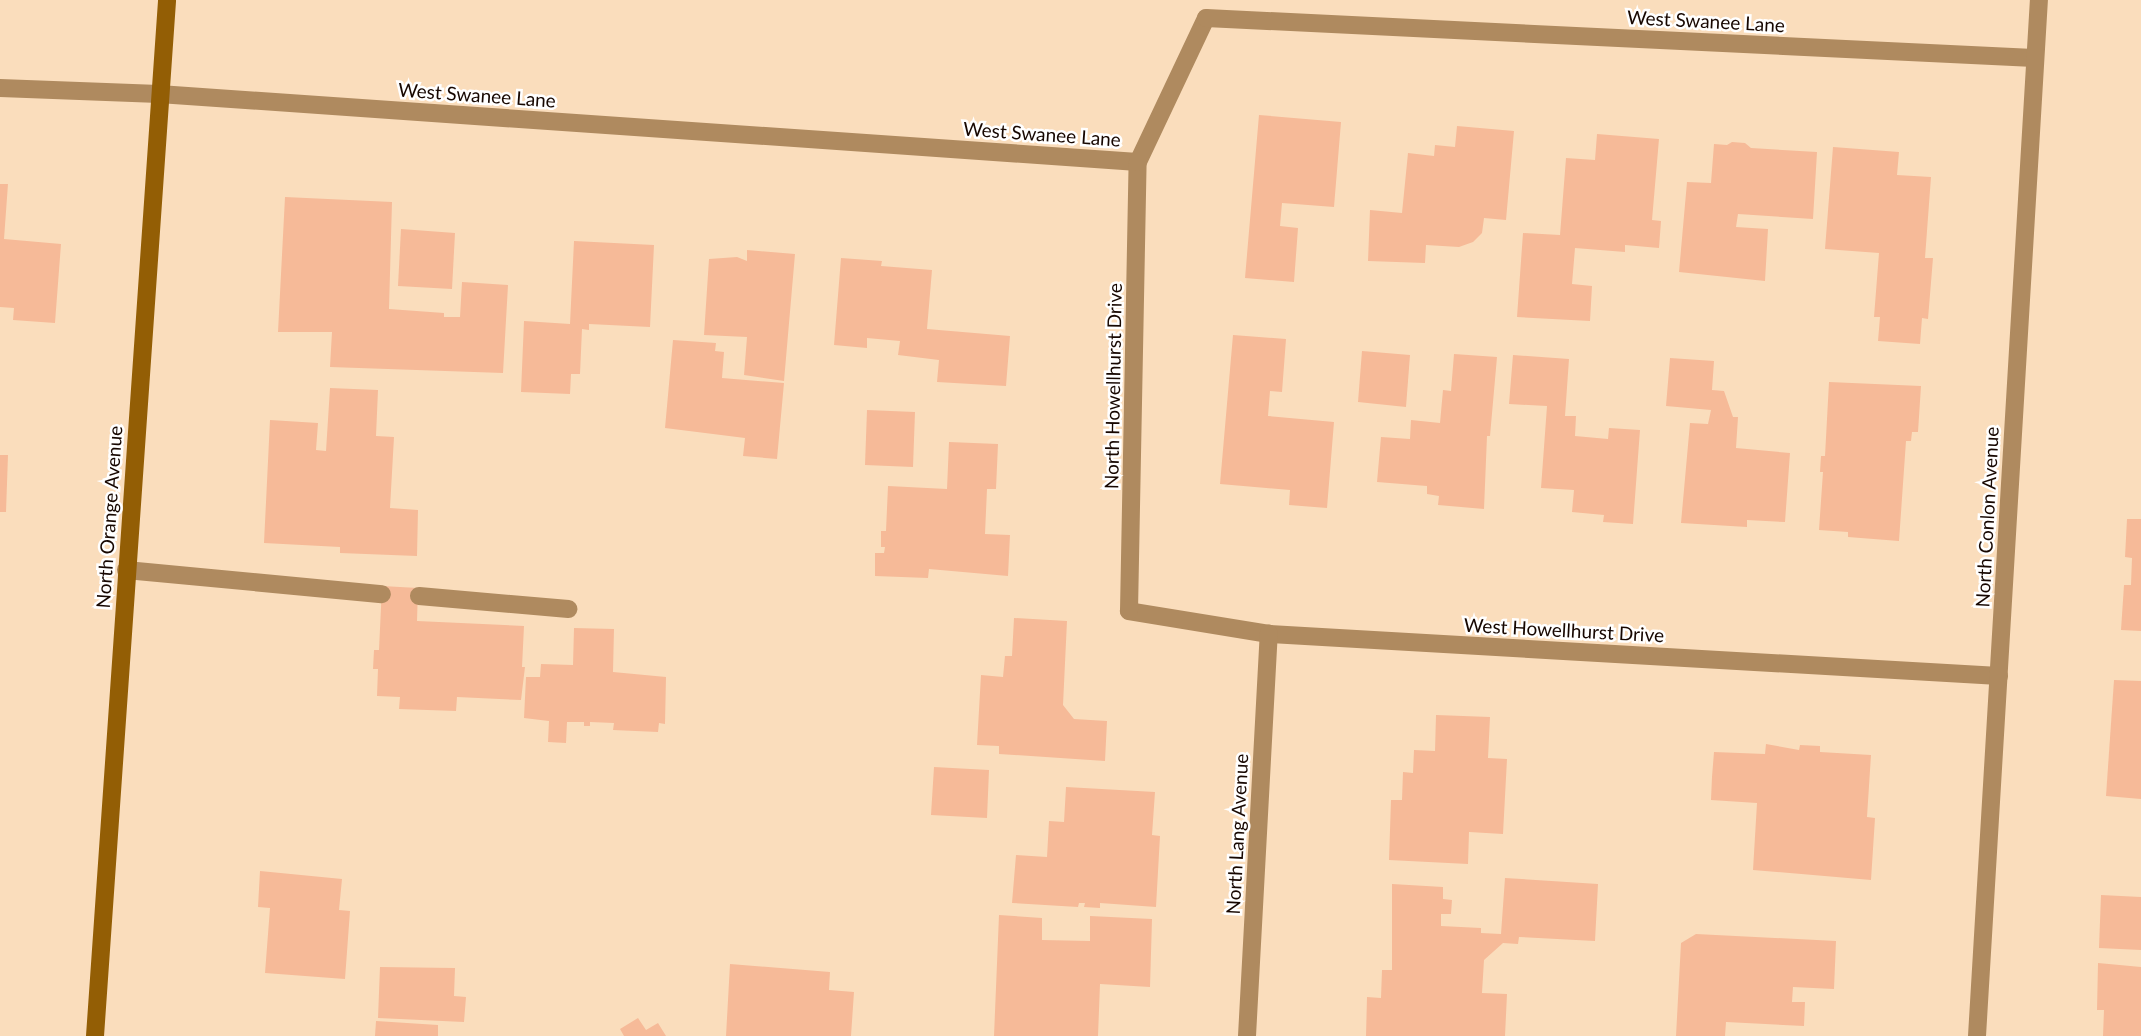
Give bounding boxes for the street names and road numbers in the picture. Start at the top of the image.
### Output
street label: West Swanee Lane [1626,5,1786,37]
street label: West Swanee Lane [397,78,557,112]
street label: West Swanee Lane [962,117,1122,151]
street label: North Howellhurst Drive [1100,283,1126,489]
street label: North Orange Avenue [91,425,127,609]
street label: North Conlon Avenue [1971,426,2003,608]
street label: West Howellhurst Drive [1463,613,1665,647]
street label: North Lang Avenue [1221,753,1253,915]

